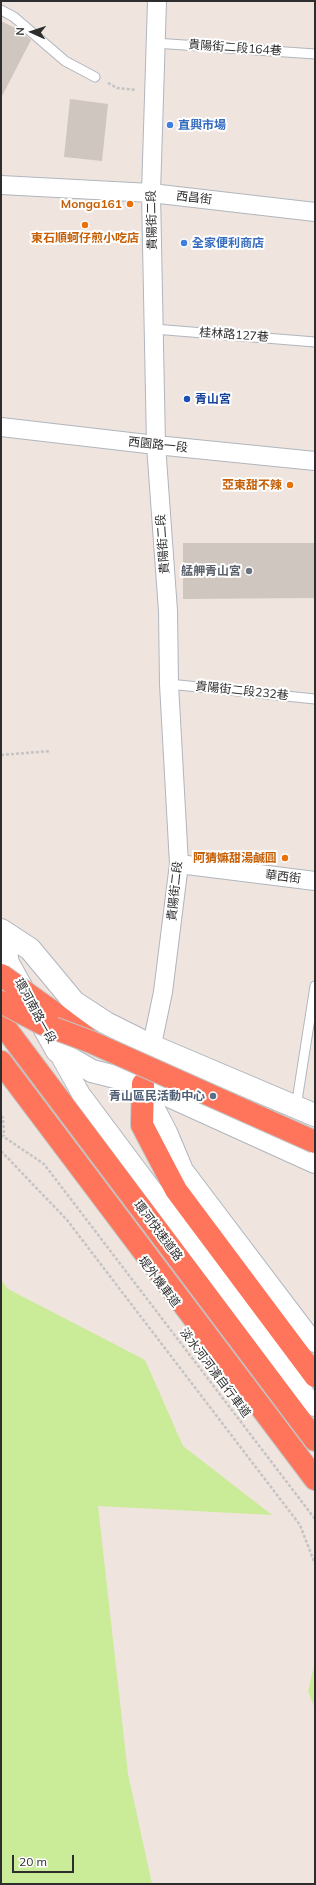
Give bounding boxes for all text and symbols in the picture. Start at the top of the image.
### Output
north arrow [12,12,52,52]
text: N [13,27,27,36]
street label: 貴陽街二段164巷 [188,38,282,58]
place label: 直興市場 [178,118,226,132]
marker: 直興市場 [165,120,175,130]
street label: 西昌街 [175,189,213,207]
street label: 貴陽街二段 [144,190,160,250]
place label: Monga161 [61,197,122,211]
marker: Monga161 [125,199,135,209]
marker: 東石順蚵仔煎小吃店 [80,220,90,230]
place label: 東石順蚵仔煎小吃店 [31,231,139,245]
place label: 全家便利商店 [192,236,264,250]
marker: 全家便利商店 [179,238,189,248]
street label: 桂林路127巷 [199,325,269,345]
place label: 青山宮 [195,392,231,406]
marker: 青山宮 [182,394,192,404]
street label: 西園路一段 [127,435,189,455]
place label: 亞東甜不辣 [222,478,282,492]
marker: 亞東甜不辣 [285,480,295,490]
street label: 貴陽街二段 [154,514,172,574]
place label: 艋舺青山宮 [181,564,241,578]
marker: 艋舺青山宮 [244,566,254,576]
street label: 貴陽街二段232巷 [195,679,289,703]
place label: 阿猜嫲甜湯鹹圓 [193,851,277,865]
marker: 阿猜嫲甜湯鹹圓 [280,853,290,863]
street label: 貴陽街二段 [165,860,185,922]
street label: 華西街 [264,868,302,886]
street label: 環河南路一段 [11,976,59,1046]
place label: 青山區民活動中心 [109,1089,205,1103]
marker: 青山區民活動中心 [208,1091,218,1101]
street label: 環河快速道路 [131,1198,185,1264]
street label: 堤外機車道 [135,1254,183,1310]
street label: 淡水河河濱自行車道 [177,1326,253,1420]
scale bar [14,1847,76,1873]
text: 20 m [19,1854,47,1869]

